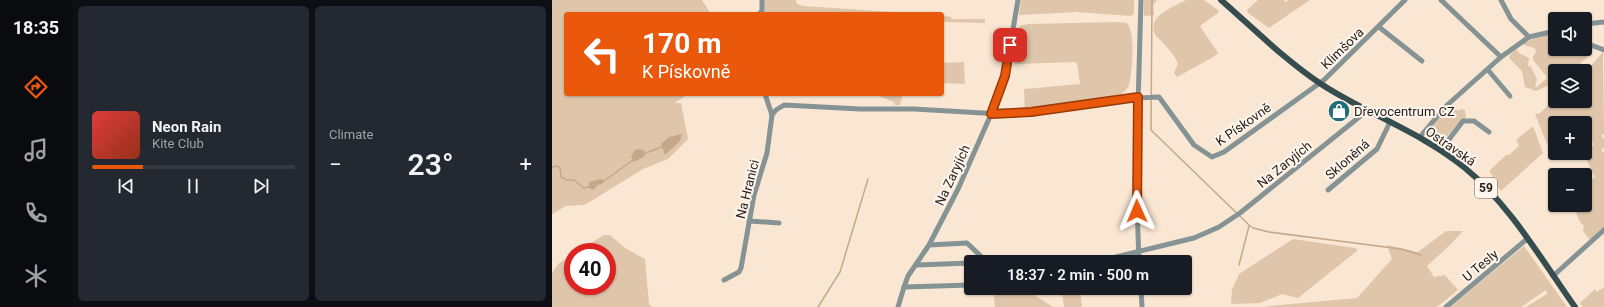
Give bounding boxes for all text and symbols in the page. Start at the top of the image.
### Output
map controls [1548,12,1592,212]
button: sound [1548,12,1592,56]
text: 18:35 [13,17,59,38]
street label: Klimšova [1318,24,1367,72]
text: 170 m [642,27,721,60]
icon: left [576,28,628,80]
pin [993,28,1027,62]
icon: arrive [999,34,1021,56]
text: K Pískovně [642,61,730,82]
button: layers [1548,64,1592,108]
icon: directions [22,73,50,101]
shop icon: Dřevocentrum CZ [1326,98,1352,124]
street label: K Pískovně [1213,100,1274,149]
place label: Dřevocentrum CZ [1354,104,1455,119]
button: + [1548,116,1592,160]
text: Neon Rain [152,118,221,136]
street label: Ostravská [1423,124,1479,169]
text: Climate [329,127,373,142]
icon: music [22,136,50,164]
text: Kite Club [152,136,204,151]
street label: Skloněná [1322,136,1372,182]
street label: Na Zaryjích [1254,138,1314,191]
street label: Na Zaryjích [932,142,973,208]
text: 23° [408,147,453,182]
text: − [329,152,342,177]
text: + [520,152,532,177]
street label: Na Hranici [733,158,762,220]
button: − [1548,168,1592,212]
icon: previous [115,175,137,197]
icon: pause [182,175,204,197]
icon: next [250,175,272,197]
road number: 59 [1475,178,1497,198]
position arrow [1116,190,1158,232]
icon: phone [22,199,50,227]
speed limit sign: 40 [564,243,616,295]
street label: U Tesly [1460,246,1501,284]
icon: climate [22,262,50,290]
text: 18:37 · 2 min · 500 m [1007,266,1149,284]

